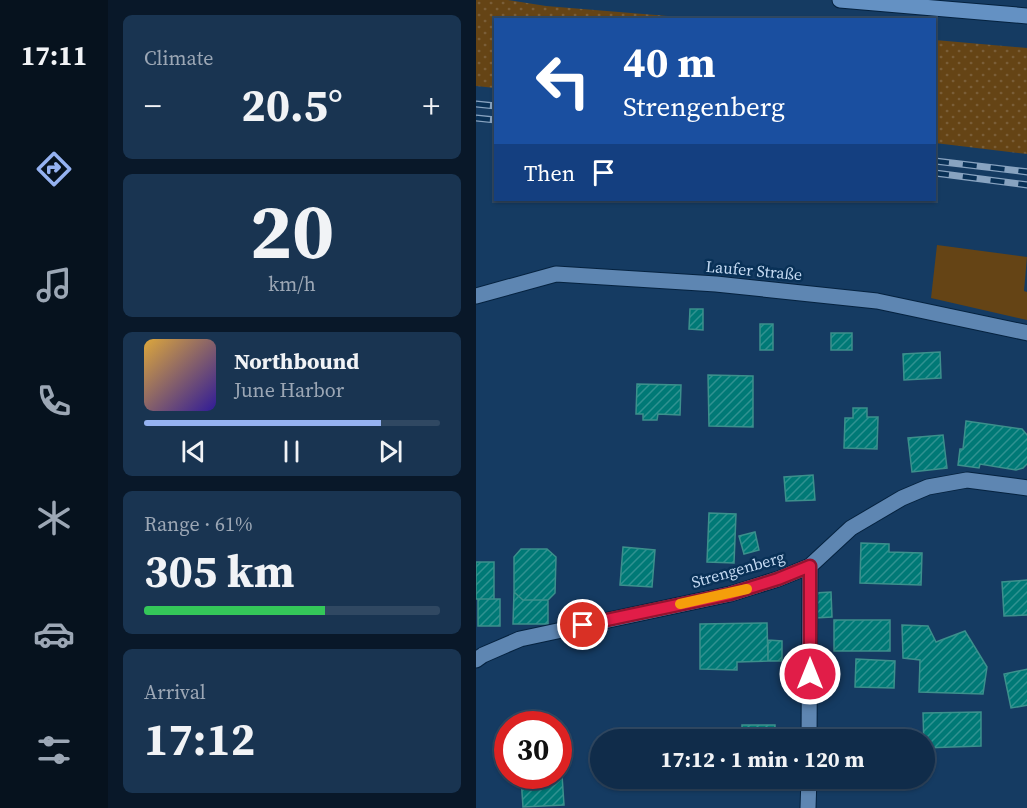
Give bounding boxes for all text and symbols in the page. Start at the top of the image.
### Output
text: 40 m [623,33,716,91]
text: 17:11 [21,37,87,74]
icon: left [524,42,602,120]
text: Climate [144,44,213,72]
text: 20.5° [241,74,343,136]
text: − [144,83,162,128]
text: + [423,83,440,128]
text: Strengenberg [623,88,785,125]
icon: directions [33,148,75,190]
icon: arrive [587,156,620,189]
text: Then [524,158,575,188]
text: 20 [250,177,334,284]
street label: Laufer Straße [705,255,803,285]
icon: music [33,264,75,306]
text: km/h [268,270,316,298]
text: Northbound [234,346,359,376]
text: June Harbor [234,376,344,404]
icon: phone [33,380,75,422]
icon: previous [177,435,210,468]
icon: pause [275,435,308,468]
icon: next [374,435,407,468]
icon: climate [33,497,75,539]
text: Range · 61% [144,510,253,538]
text: 305 km [144,540,295,602]
street label: Strengenberg [689,545,787,593]
pin [557,599,608,650]
icon: arrive [566,608,599,641]
icon: car [33,613,75,655]
position arrow [778,642,842,706]
text: Arrival [144,678,206,706]
text: 17:12 [144,708,255,770]
speed limit sign: 30 [494,711,572,789]
icon: filters [33,729,75,771]
text: 17:12 · 1 min · 120 m [661,744,864,774]

